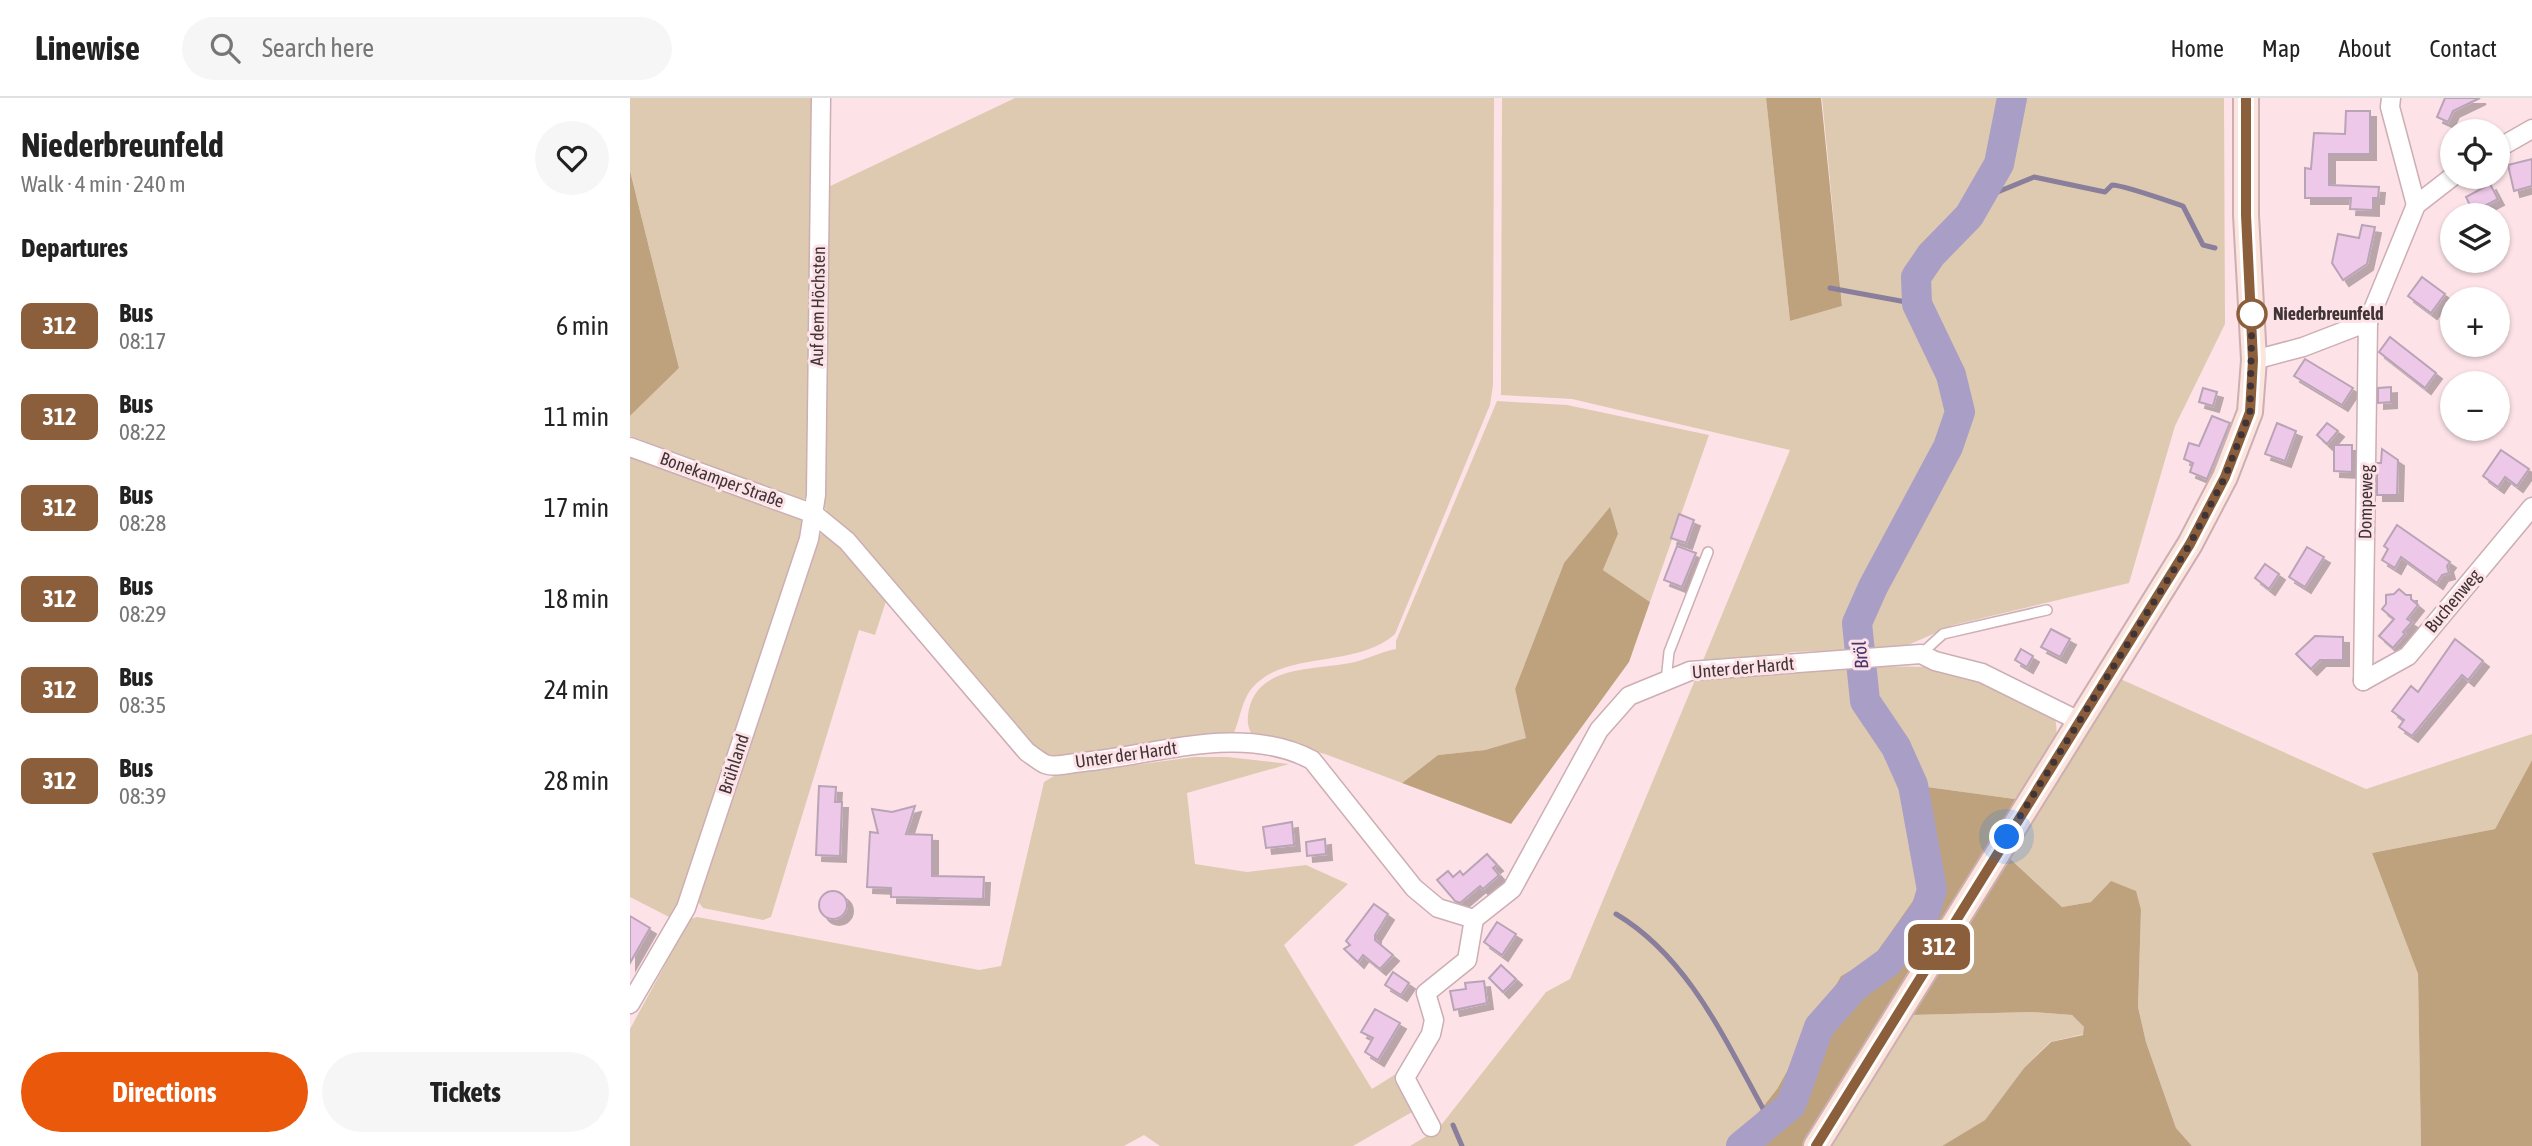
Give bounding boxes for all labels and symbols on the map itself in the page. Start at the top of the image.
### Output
street label: Auf dem Höchsten [806,246,829,366]
marker: Niederbreunfeld [2237,299,2267,329]
place label: Niederbreunfeld [2273,303,2384,324]
street label: Bonekamper Straße [657,447,787,512]
street label: Dompeweg [2354,464,2377,539]
street label: Buchenweg [2420,565,2485,637]
water label: Bröl [1848,640,1872,670]
street label: Unter der Hardt [1691,653,1795,682]
street label: Brühland [714,731,753,796]
street label: Unter der Hardt [1074,737,1178,772]
your location [1989,819,2024,854]
line badge: 312 [1899,924,1979,970]

